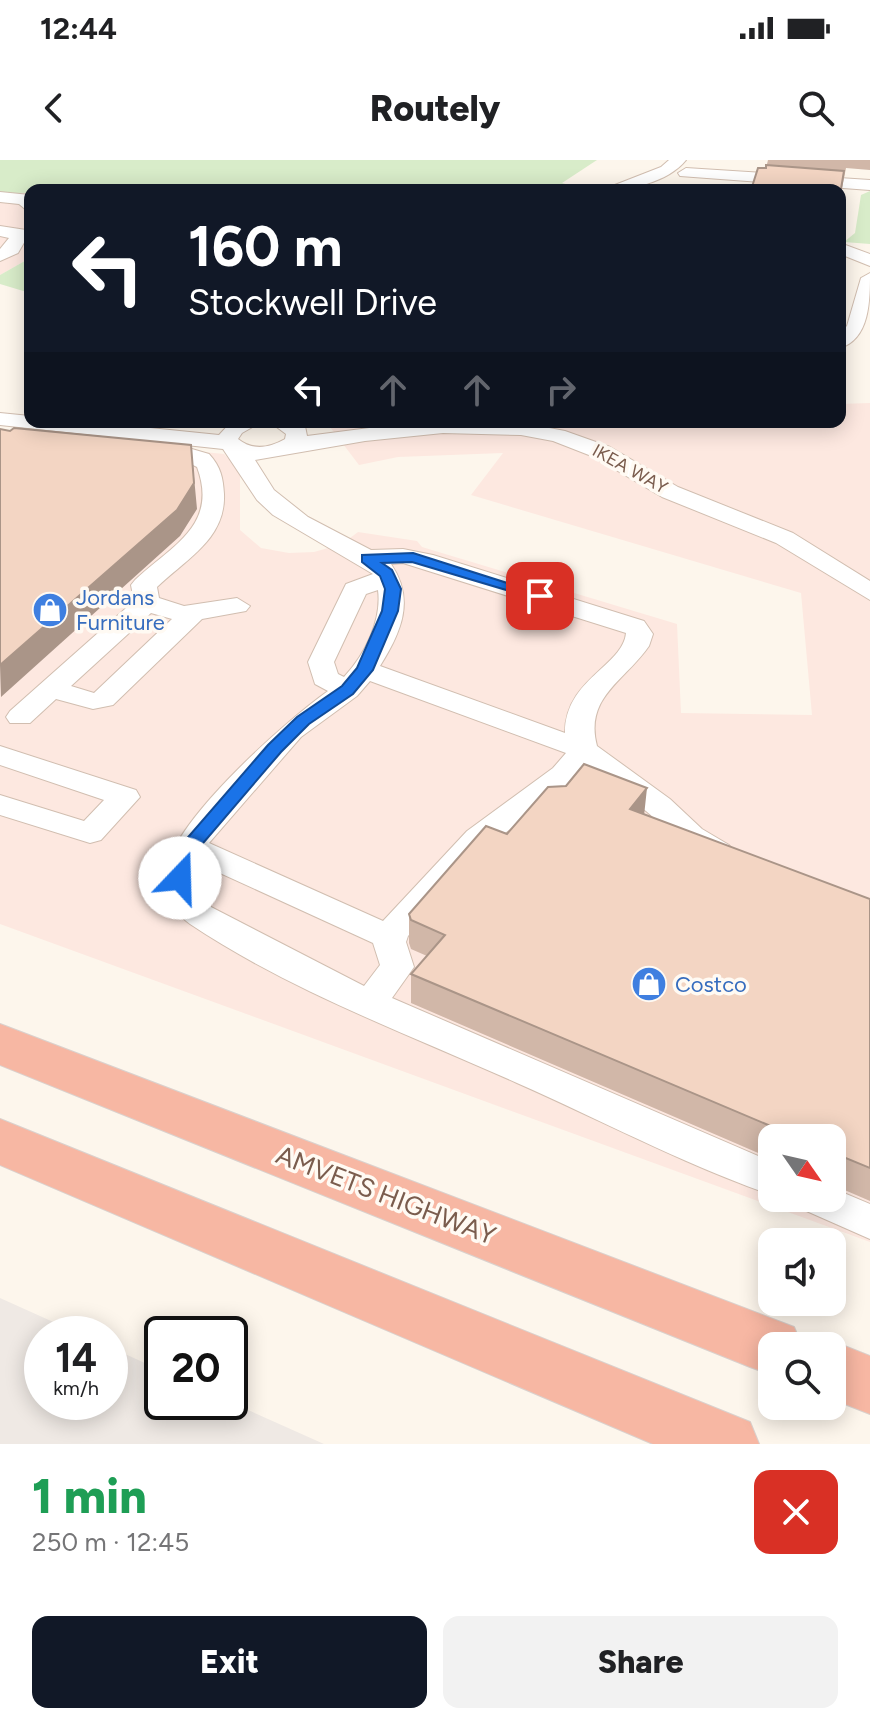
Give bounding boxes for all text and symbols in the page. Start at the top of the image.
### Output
text: 12:44 [40,10,117,47]
icon: back [32,86,76,130]
icon: search [794,86,838,130]
text: Routely [370,87,500,130]
text: 160 m [188,213,343,280]
icon: left [56,216,160,320]
text: Stockwell Drive [188,281,437,324]
icon: left [287,368,331,412]
icon: ahead [371,368,415,412]
icon: ahead [455,368,499,412]
icon: right [539,368,583,412]
street label: IKEA WAY [588,439,672,499]
pin [506,562,574,630]
icon: arrive [518,574,562,618]
place label: Jordans Furniture [76,584,165,636]
shop icon: Jordans Furniture [31,591,69,629]
position arrow [138,836,222,920]
shop icon: Costco [630,965,668,1003]
place label: Costco [675,971,747,998]
north arrow [758,1124,846,1212]
map controls [758,1124,846,1420]
street label: AMVETS HIGHWAY [272,1138,501,1252]
button: sound [758,1228,846,1316]
speed limit sign: 20 [144,1316,248,1420]
button: search [758,1332,846,1420]
text: 14 [55,1334,97,1382]
text: km/h [53,1376,99,1400]
text: 1 min [32,1467,147,1525]
button: close [754,1470,838,1554]
text: 250 m · 12:45 [32,1526,189,1558]
button: Exit [32,1616,427,1708]
button: Share [443,1616,838,1708]

